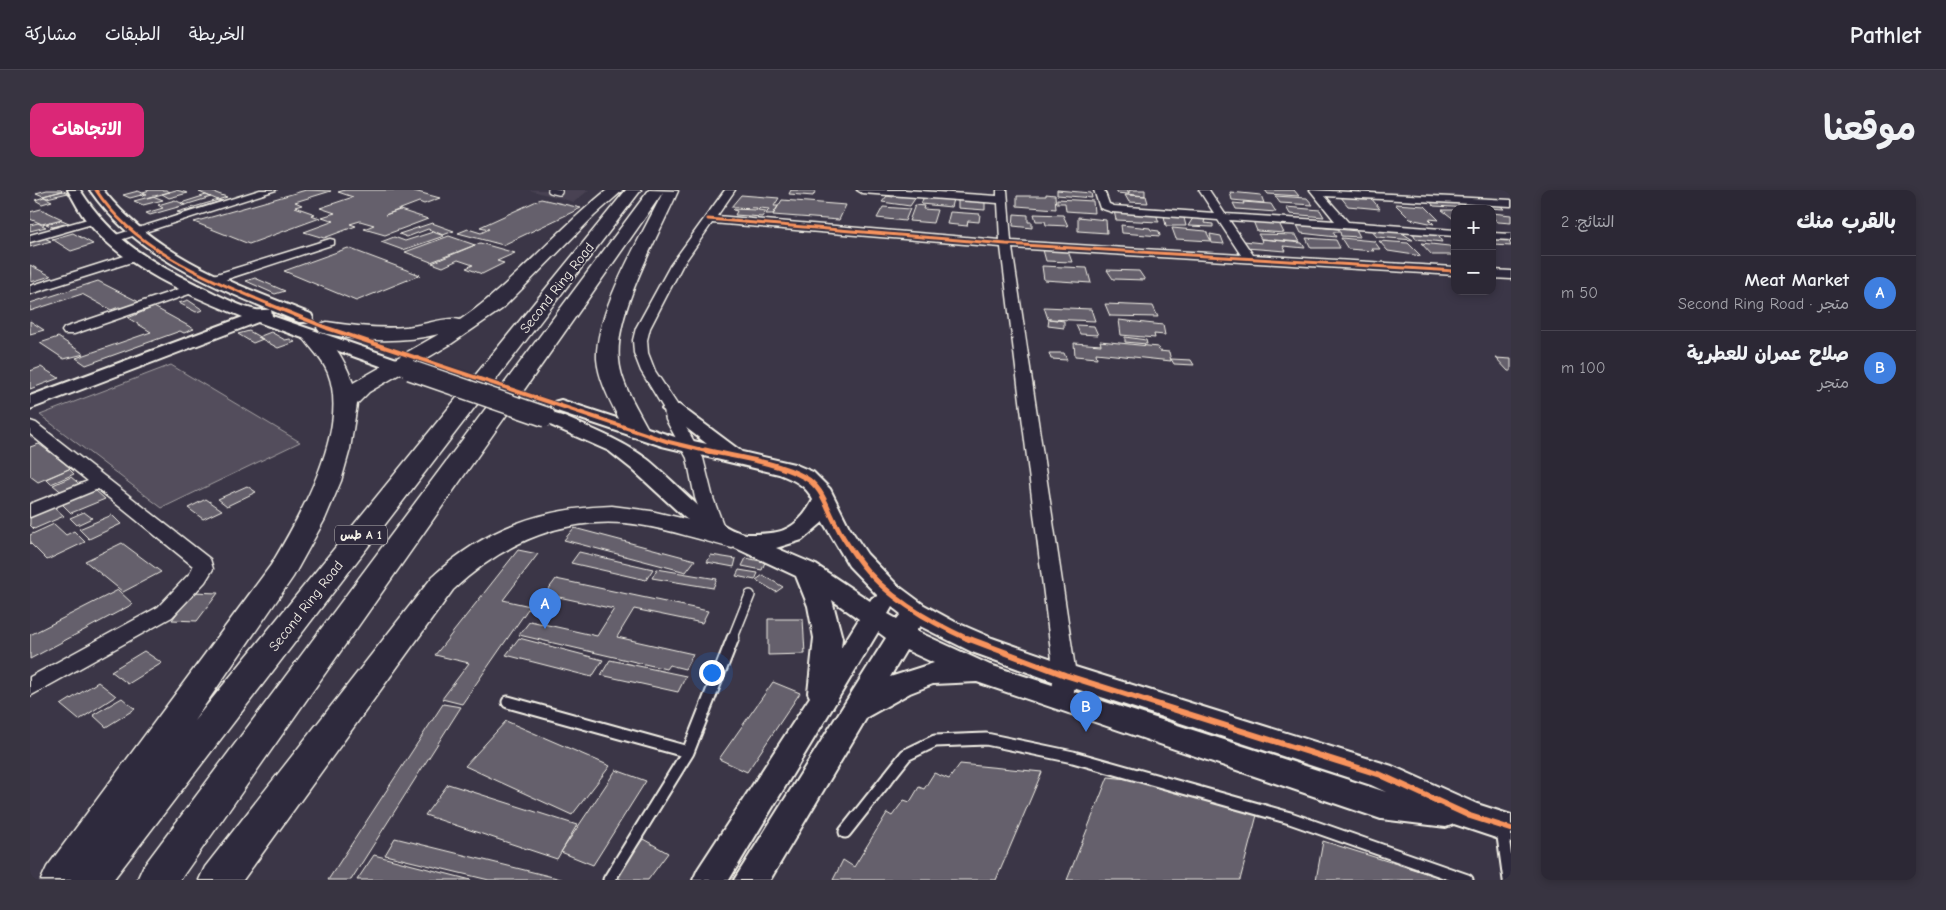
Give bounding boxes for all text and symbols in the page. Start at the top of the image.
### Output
text: Pathlet [1850,21,1921,49]
text: مشاركة [25,24,77,45]
text: الطبقات [105,24,161,45]
text: الخريطة [189,24,245,45]
button: الاتجاهات [30,103,144,157]
text: موقعنا [1823,108,1916,149]
map controls [1451,205,1496,295]
button: + [1451,205,1496,250]
text: بالقرب منك [1796,209,1896,233]
text: النتائج: 2 [1561,213,1615,231]
street label: Second Ring Road [516,239,598,337]
button: − [1451,250,1496,295]
text: Meat Market [1745,269,1849,291]
text: 50 m [1561,284,1598,302]
text: A [1876,284,1884,302]
text: متجر · Second Ring Road [1678,295,1849,313]
text: صلاح عمران للعطرية [1687,343,1849,365]
text: 100 m [1561,359,1605,377]
text: B [1875,359,1885,377]
text: متجر [1818,374,1849,392]
road number: طس A 1 [335,526,387,544]
street label: Second Ring Road [265,557,347,655]
pin: A [529,588,561,629]
your location [699,660,725,686]
pin: B [1070,691,1102,732]

